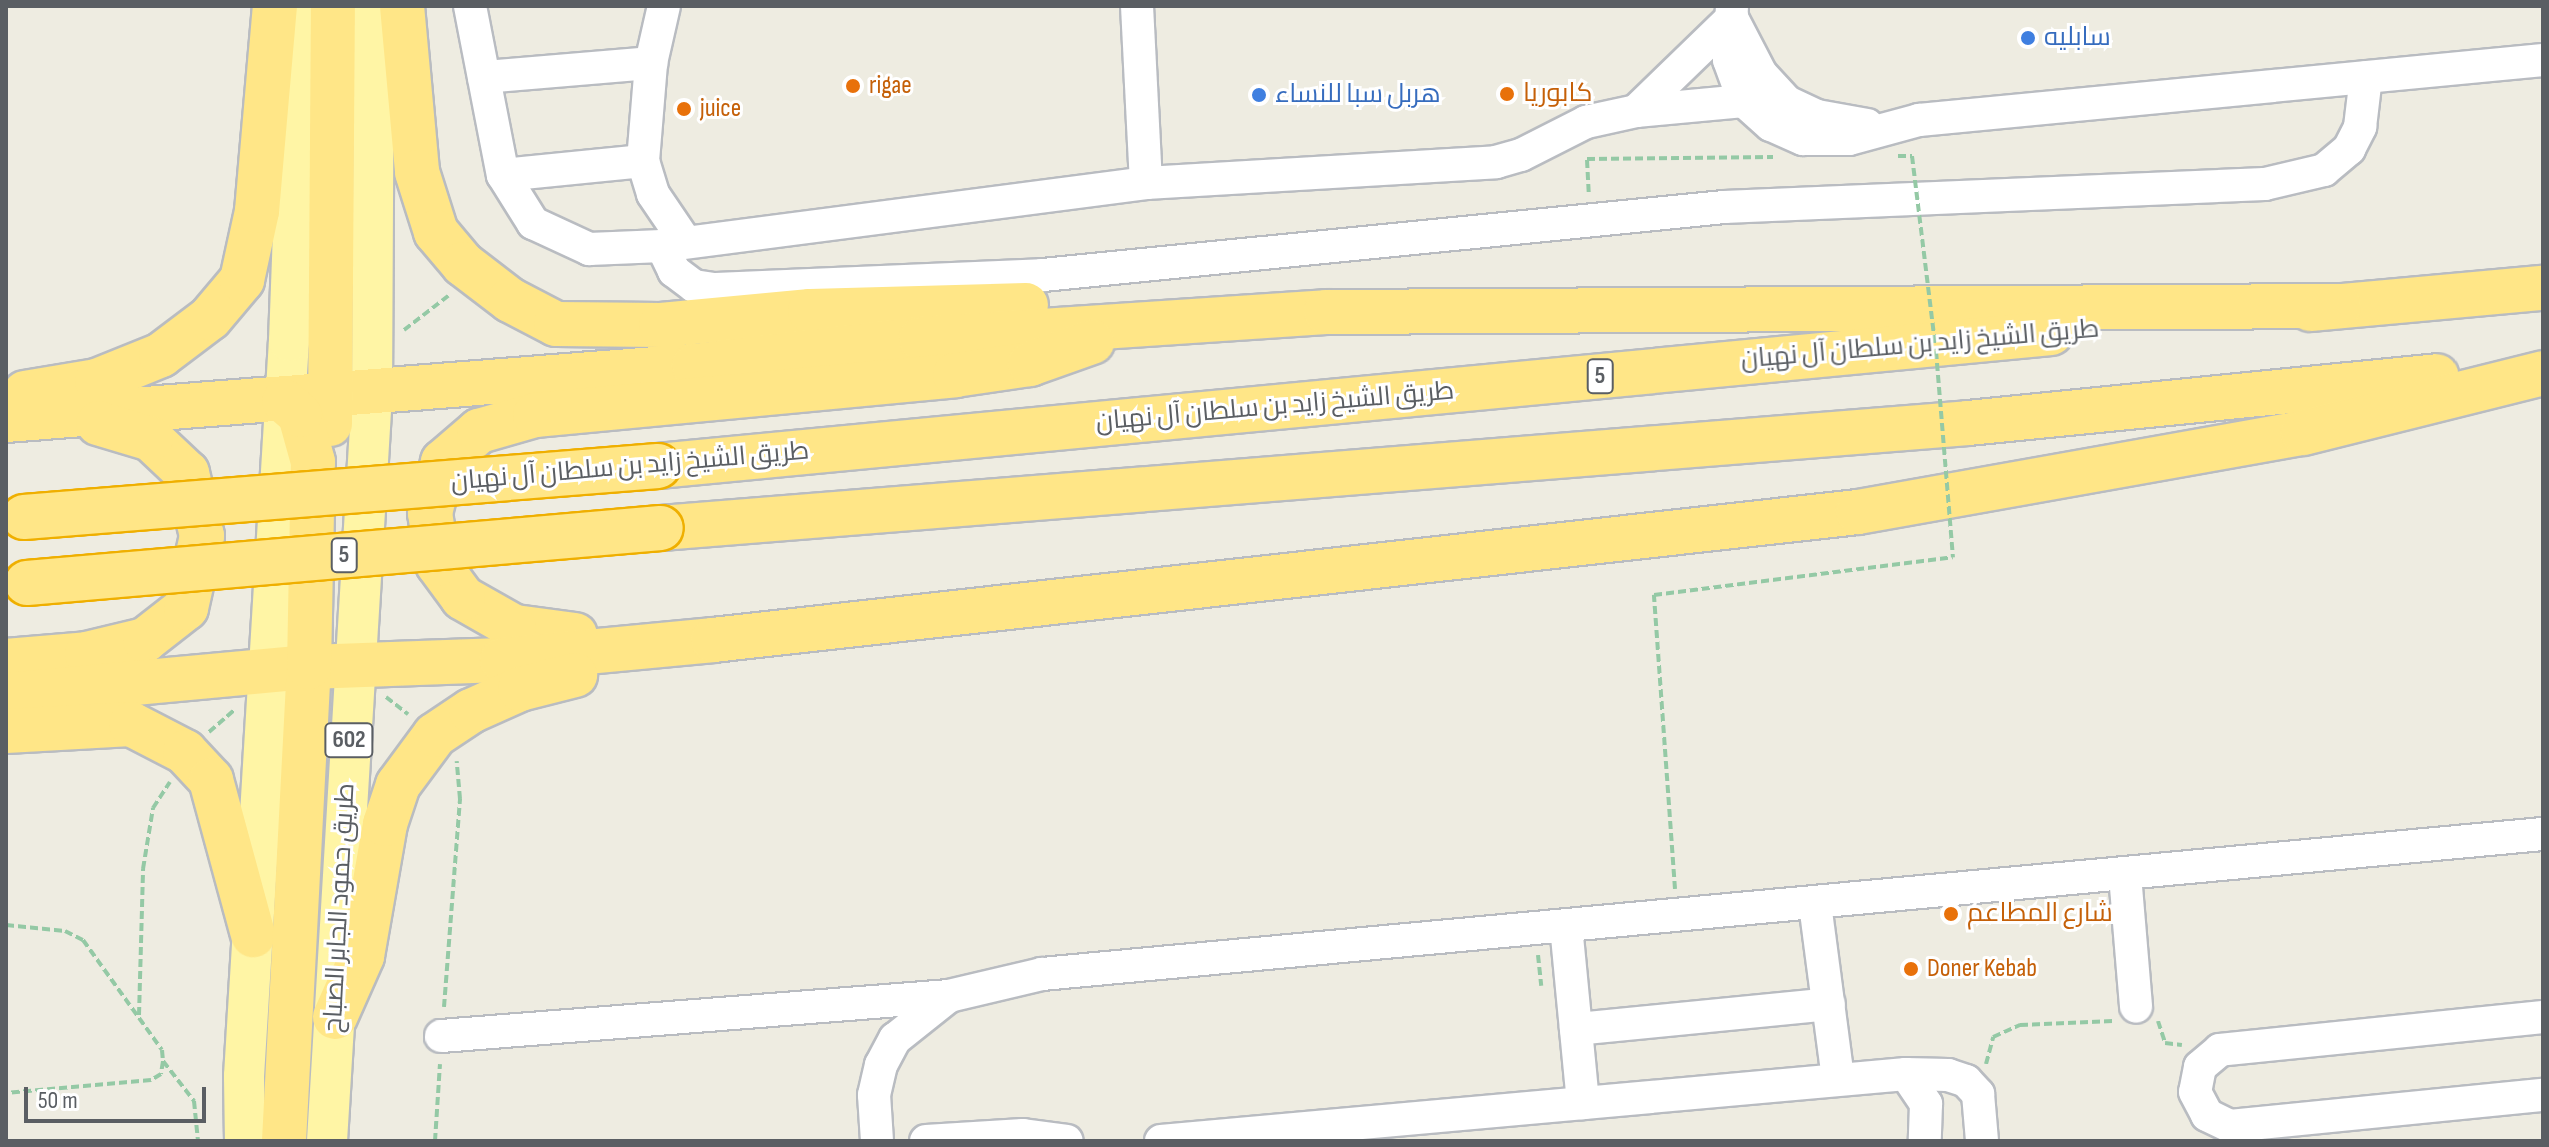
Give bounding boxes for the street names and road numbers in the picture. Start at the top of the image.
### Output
street label: طريق الشيخ زايد بن سلطان آل نهيان [1740,314,2100,376]
road number: 5 [1586,356,1614,396]
street label: طريق الشيخ زايد بن سلطان آل نهيان [1095,376,1455,438]
street label: طريق الشيخ زايد بن سلطان آل نهيان [450,436,810,498]
road number: 5 [330,535,358,575]
road number: 602 [323,720,375,760]
street label: طريق حمود الجابر الصباح [318,782,362,1034]

